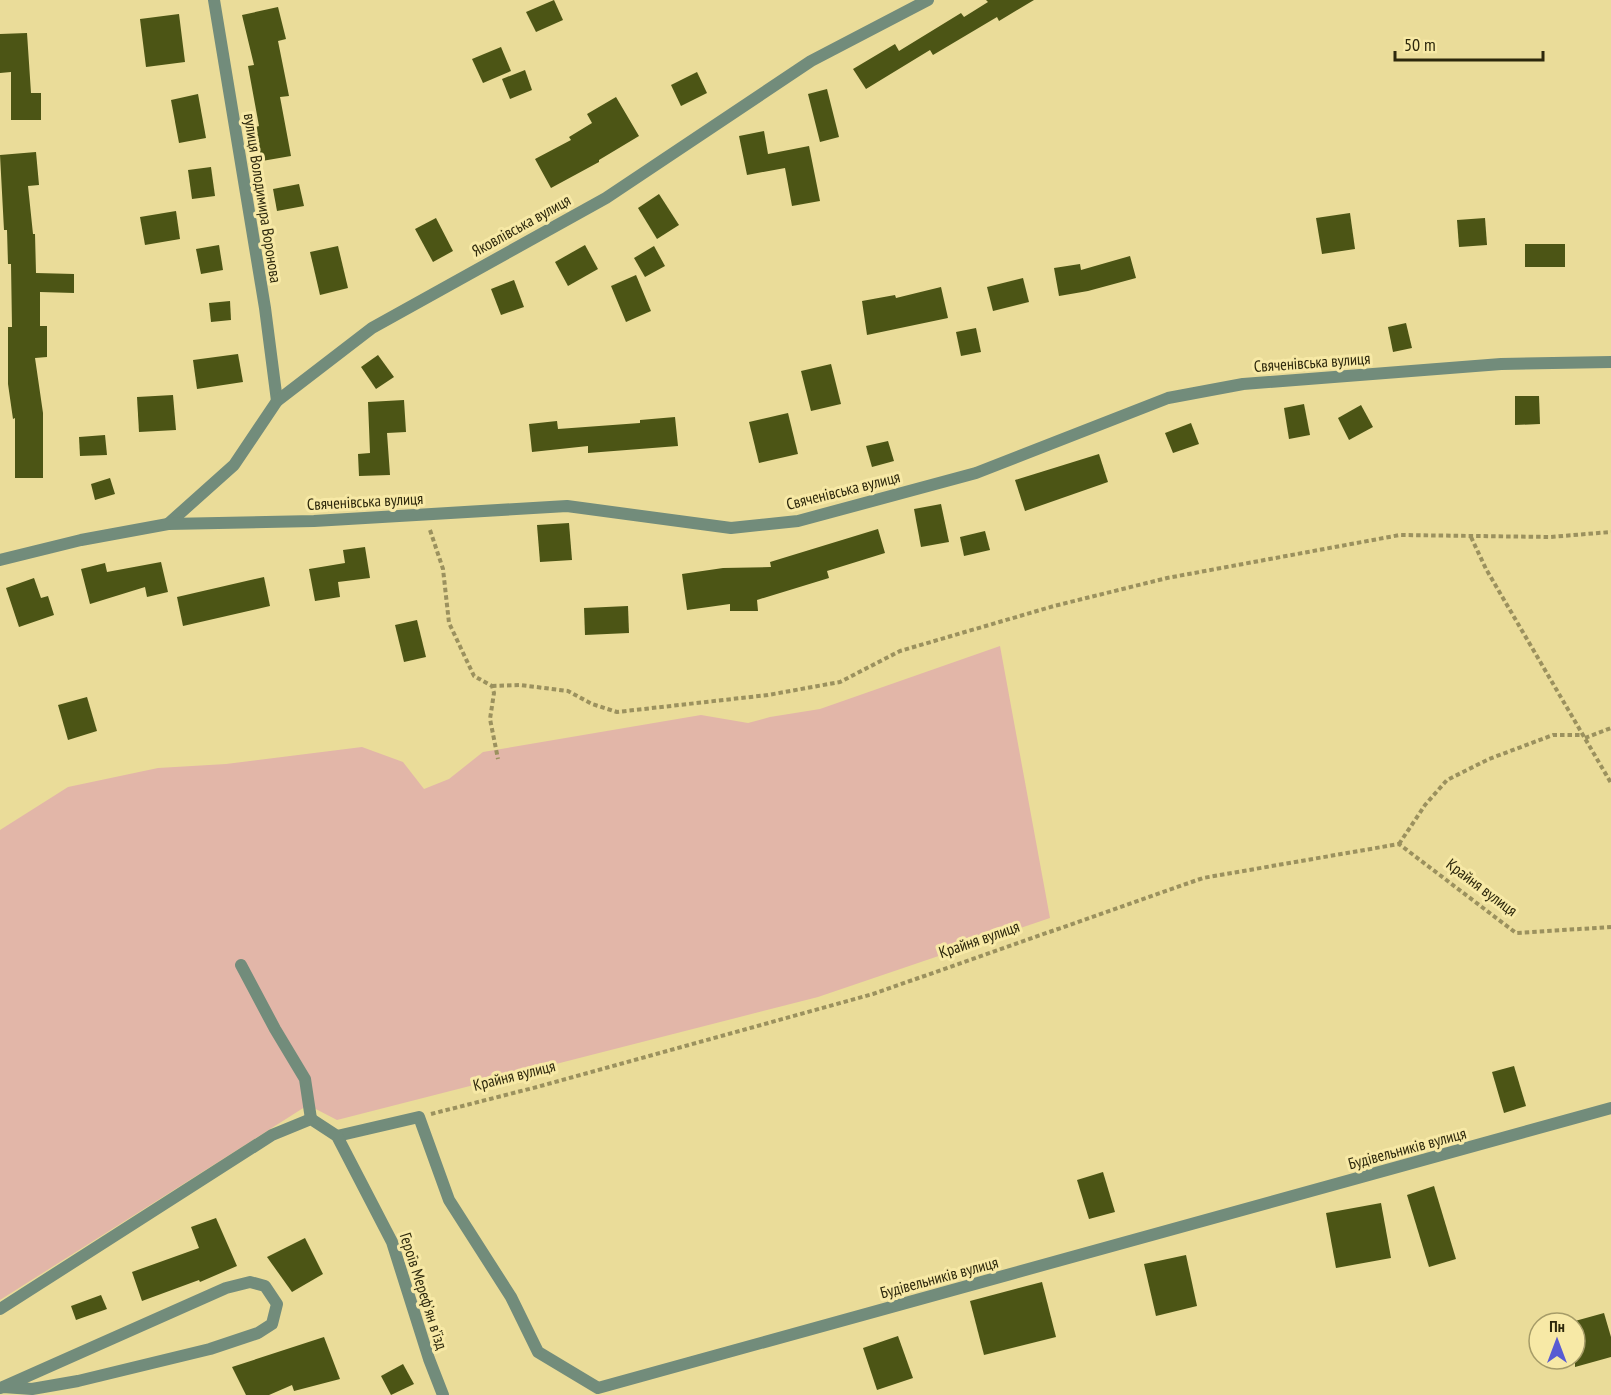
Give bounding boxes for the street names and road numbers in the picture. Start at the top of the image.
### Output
street label: вулиця Володимира Воронова [240,112,286,284]
street label: Яковлівська вулиця [468,190,574,260]
street label: Свяченівська вулиця [1253,348,1371,376]
street label: Свяченівська вулиця [784,466,902,514]
street label: Свяченівська вулиця [306,488,424,514]
street label: Крайня вулиця [1442,854,1522,920]
street label: Крайня вулиця [936,916,1022,962]
street label: Крайня вулиця [471,1055,557,1095]
street label: Будівельників вулиця [1346,1123,1468,1173]
street label: Героїв Мерефʼян вʼїзд [396,1230,452,1352]
street label: Будівельників вулиця [878,1252,1000,1302]

